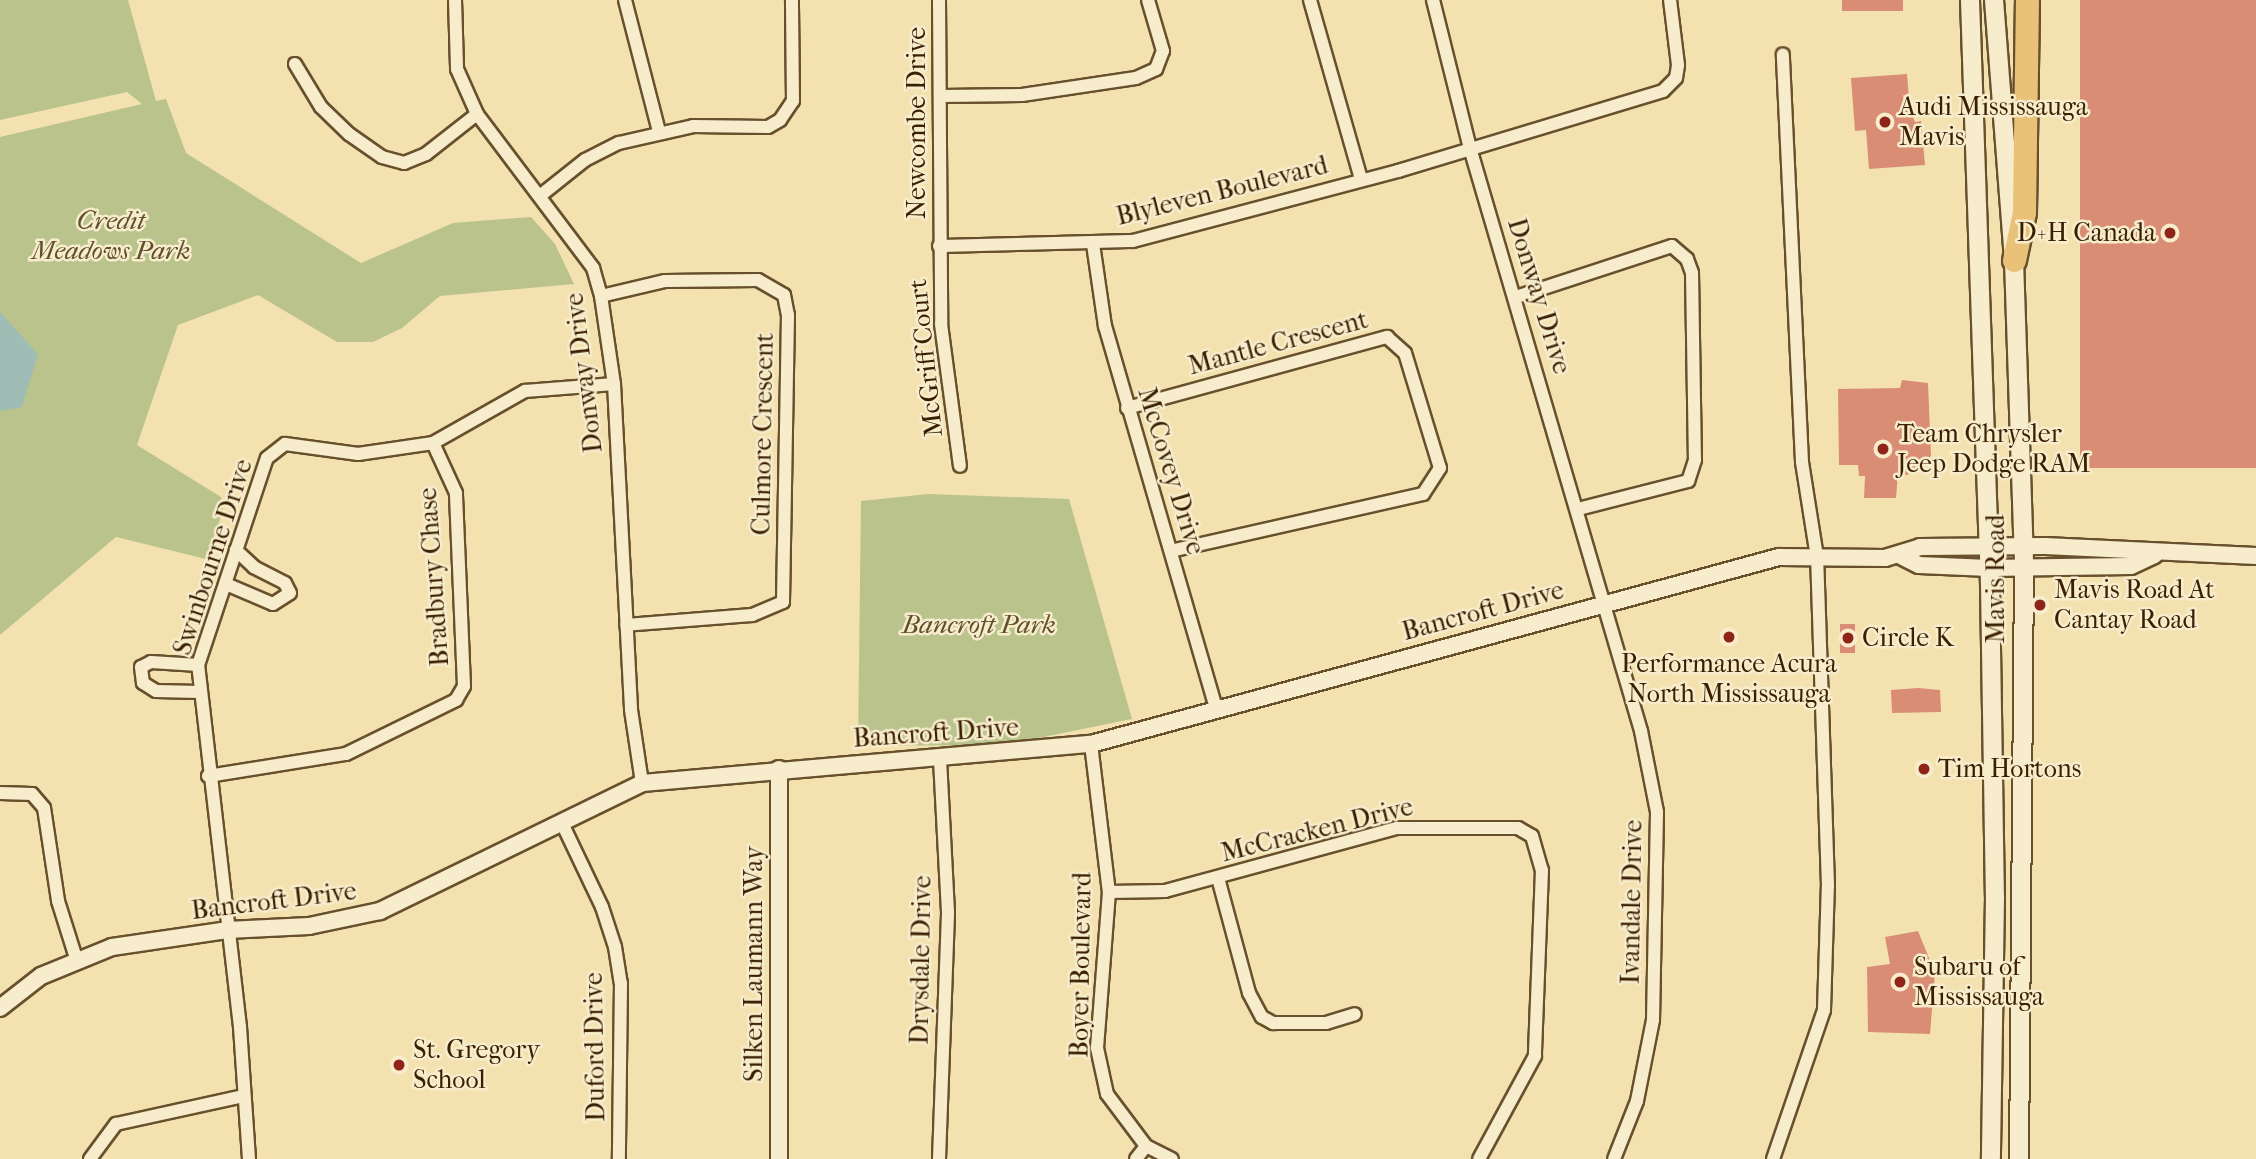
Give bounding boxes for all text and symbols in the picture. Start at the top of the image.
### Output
street label: Newcombe Drive [901,27,933,219]
place label: Audi Mississauga Mavis [1899,91,2088,152]
marker: Audi Mississauga Mavis [1877,114,1893,130]
street label: Blyleven Boulevard [1113,150,1331,232]
park label: Credit Meadows Park [32,205,190,266]
street label: Donway Drive [1501,214,1577,378]
place label: D+H Canada [2017,217,2156,249]
marker: D+H Canada [2162,225,2178,241]
street label: McGriff Court [902,277,950,439]
street label: Donway Drive [559,291,609,455]
street label: Mantle Crescent [1185,304,1371,382]
street label: Culmore Crescent [746,332,780,536]
street label: McCovey Drive [1131,384,1211,558]
place label: Team Chrysler Jeep Dodge RAM [1897,418,2091,480]
marker: Team Chrysler Jeep Dodge RAM [1875,441,1891,457]
street label: Swinbourne Drive [167,455,259,659]
street label: Bradbury Chase [412,486,456,668]
street label: Mavis Road [1980,514,2012,644]
street label: Bancroft Drive [1399,574,1567,648]
place label: Mavis Road At Cantay Road [2054,574,2215,636]
marker: Mavis Road At Cantay Road [2032,597,2048,613]
park label: Bancroft Park [902,609,1056,641]
place label: Circle K [1862,622,1954,654]
marker: Performance Acura North Mississauga [1721,629,1737,645]
marker: Circle K [1840,630,1856,646]
place label: Performance Acura North Mississauga [1621,648,1837,710]
street label: Bancroft Drive [852,712,1020,754]
place label: Tim Hortons [1938,753,2081,785]
marker: Tim Hortons [1916,761,1932,777]
street label: McCracken Drive [1218,791,1416,869]
street label: Ivandale Drive [1615,819,1649,985]
street label: Silken Laumann Way [738,846,770,1082]
street label: Boyer Boulevard [1064,872,1098,1058]
street label: Bancroft Drive [190,875,358,927]
street label: Drysdale Drive [904,875,938,1045]
place label: Subaru of Mississauga [1914,951,2044,1012]
street label: Duford Drive [578,972,612,1122]
marker: Subaru of Mississauga [1892,974,1908,990]
place label: St. Gregory School [413,1034,540,1096]
marker: St. Gregory School [391,1057,407,1073]

